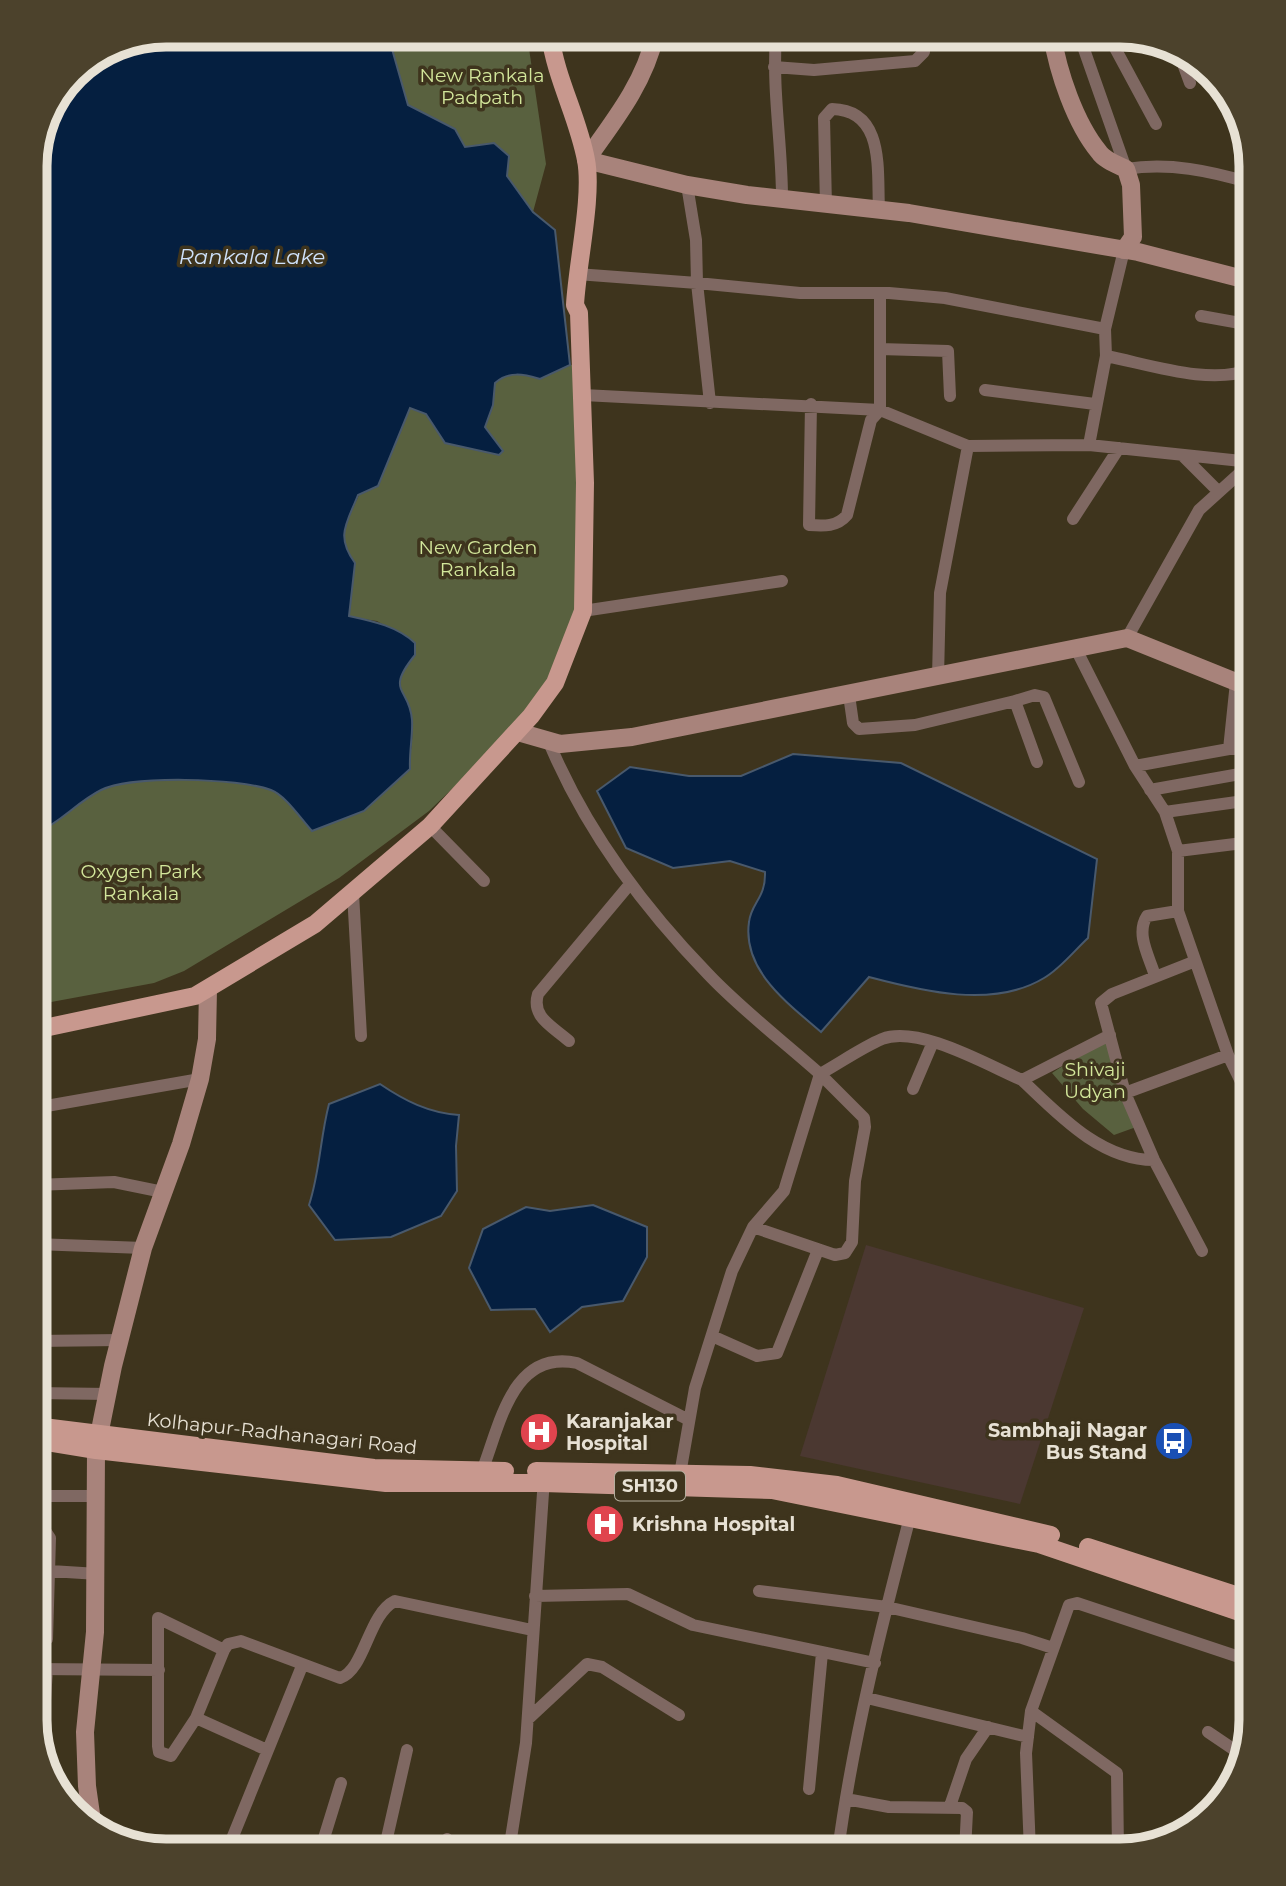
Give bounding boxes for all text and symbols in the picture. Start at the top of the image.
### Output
park label: New Rankala Padpath [420,64,544,109]
water label: Rankala Lake [179,244,325,269]
park label: New Garden Rankala [419,536,537,581]
park label: Oxygen Park Rankala [80,860,202,905]
park label: Shivaji Udyan [1064,1058,1126,1103]
street label: Kolhapur-Radhanagari Road [146,1408,418,1459]
place label: Karanjakar Hospital [566,1410,674,1455]
hospital icon: Karanjakar Hospital [518,1411,560,1453]
place label: Sambhaji Nagar Bus Stand [988,1419,1147,1464]
bus stop icon: Sambhaji Nagar Bus Stand [1153,1420,1195,1462]
road number: SH130 [615,1471,685,1500]
hospital icon: Krishna Hospital [584,1503,626,1545]
place label: Krishna Hospital [632,1513,795,1536]

